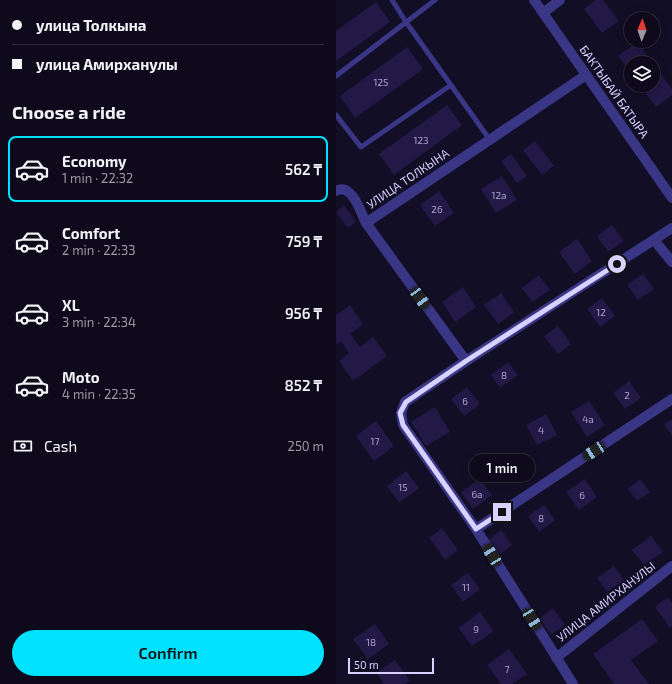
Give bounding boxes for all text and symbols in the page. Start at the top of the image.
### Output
north arrow [624,12,660,48]
map controls [624,12,660,92]
text: улица Толкына [36,16,146,34]
street label: БАКТЫБАЙ БАТЫРА [577,42,652,141]
text: улица Амирханулы [36,55,178,73]
button: layers [624,56,660,92]
house number: 125 [374,76,388,88]
text: Choose a ride [12,101,126,123]
house number: 123 [413,134,429,146]
street label: УЛИЦА ТОЛКЫНА [364,145,452,211]
icon: car [14,151,50,187]
text: Economy [62,152,127,170]
text: 562 ₸ [285,160,322,178]
text: 1 min · 22:32 [62,170,133,186]
house number: 12а [491,189,507,201]
house number: 26 [431,203,443,215]
icon: car [14,223,50,259]
text: Comfort [62,224,120,242]
text: 759 ₸ [286,232,322,250]
text: 2 min · 22:33 [62,242,135,258]
route start [608,255,626,273]
car [408,285,432,311]
icon: car [14,295,50,331]
text: XL [62,296,80,314]
text: 956 ₸ [285,304,322,322]
house number: 12 [596,306,606,318]
text: 3 min · 22:34 [62,314,136,330]
icon: car [14,367,50,403]
text: Moto [62,368,100,386]
house number: 8 [501,369,507,381]
text: 852 ₸ [285,376,322,394]
text: 4 min · 22:35 [62,386,136,402]
house number: 2 [624,389,630,401]
house number: 6 [462,395,468,407]
house number: 4а [582,413,594,425]
house number: 4 [538,424,544,436]
icon: cash [12,435,34,457]
house number: 17 [370,435,380,447]
text: Cash [44,437,77,455]
text: 250 m [288,438,324,454]
car [581,439,607,463]
callout: 1 min [469,454,535,482]
text: 1 min [487,460,517,476]
house number: 15 [398,481,408,493]
house number: 6а [471,488,483,500]
house number: 6 [579,489,585,501]
route end [493,503,511,521]
house number: 8 [538,512,544,524]
car [481,542,503,568]
street label: УЛИЦА АМИРХАНУЛЫ [553,558,657,644]
house number: 11 [462,581,470,593]
car [521,606,543,632]
house number: 9 [473,623,479,635]
button: Confirm [12,630,324,676]
house number: 18 [366,636,376,648]
scale bar [348,656,434,675]
text: 50 m [354,658,379,671]
house number: 7 [504,663,510,675]

